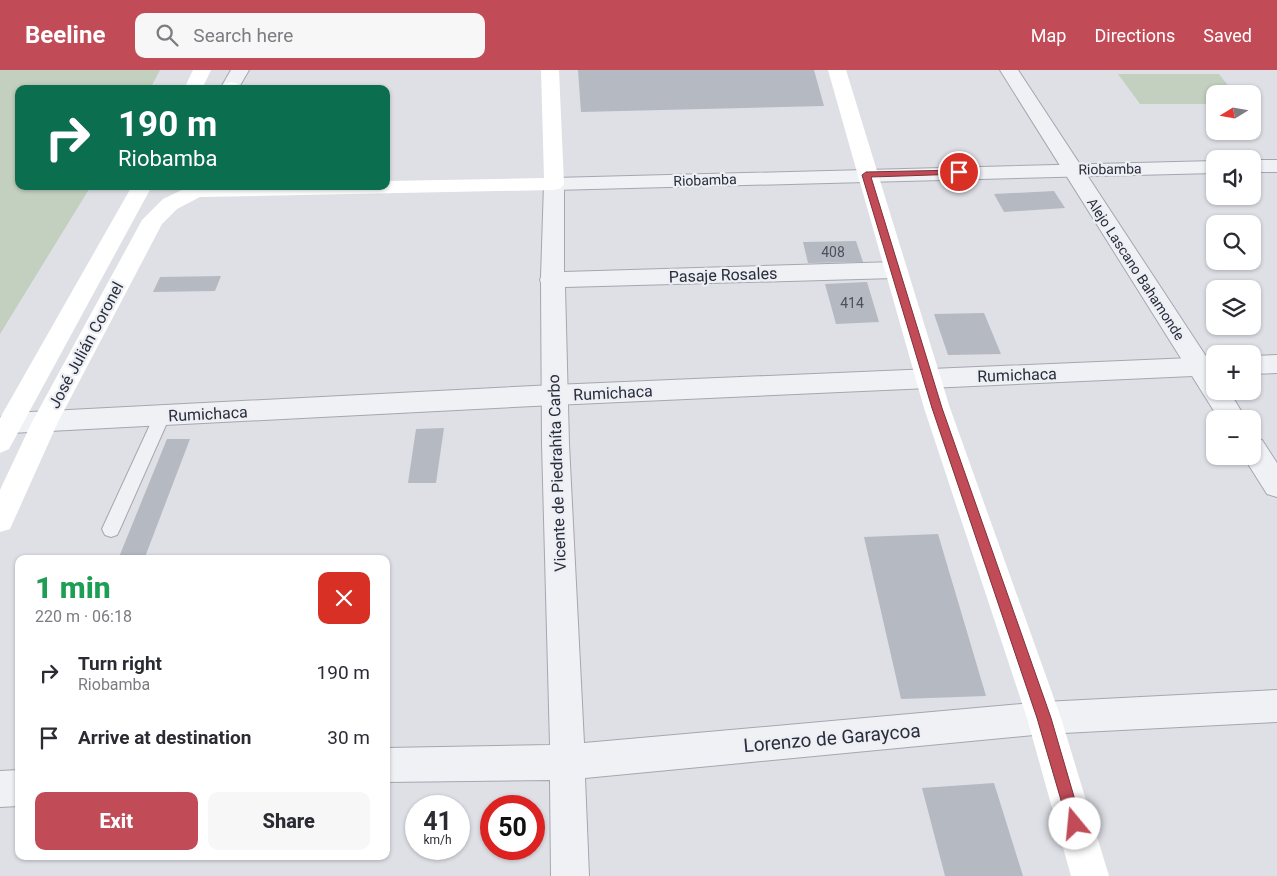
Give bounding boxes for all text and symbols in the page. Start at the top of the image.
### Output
search box [135,13,485,58]
text: Beeline [25,21,105,49]
icon: search [153,21,181,49]
text: Search here [193,24,293,47]
text: Map [1031,25,1066,46]
text: Directions [1094,25,1175,46]
text: Saved [1203,25,1252,46]
north arrow [1206,85,1261,140]
map controls [1206,85,1261,465]
text: 190 m [118,104,217,145]
icon: right [35,105,100,170]
text: Riobamba [118,146,217,171]
button: sound [1206,150,1261,205]
pin [938,151,980,193]
icon: arrive [945,158,973,186]
street label: Riobamba [1078,160,1142,178]
street label: Riobamba [673,171,737,189]
street label: Alejo Lascano Bahamonde [1084,195,1188,343]
button: search [1206,215,1261,270]
house number: 408 [821,244,845,260]
street label: Pasaje Rosales [668,264,778,286]
street label: José Julián Coronel [45,278,127,412]
button: layers [1206,280,1261,335]
house number: 414 [840,295,864,311]
button: + [1206,345,1261,400]
street label: Rumichaca [977,364,1057,386]
street label: Vicente de Piedrahíta Carbo [544,374,570,572]
street label: Rumichaca [573,381,653,405]
street label: Rumichaca [168,402,248,426]
button: − [1206,410,1261,465]
text: 1 min [35,570,111,605]
button: close [318,572,370,624]
text: 220 m · 06:18 [35,607,132,626]
text: Turn right [78,652,162,675]
icon: right [35,659,63,687]
text: 190 m [317,661,370,684]
text: Riobamba [78,675,150,694]
street label: Lorenzo de Garaycoa [742,719,922,757]
icon: arrive [35,724,63,752]
text: Arrive at destination [78,726,251,749]
text: 30 m [327,726,370,749]
button: Exit [35,792,198,850]
button: Share [208,792,370,850]
speed limit sign: 50 [480,795,545,860]
position arrow [1048,797,1100,849]
text: 41 [423,807,452,836]
text: km/h [423,833,452,847]

